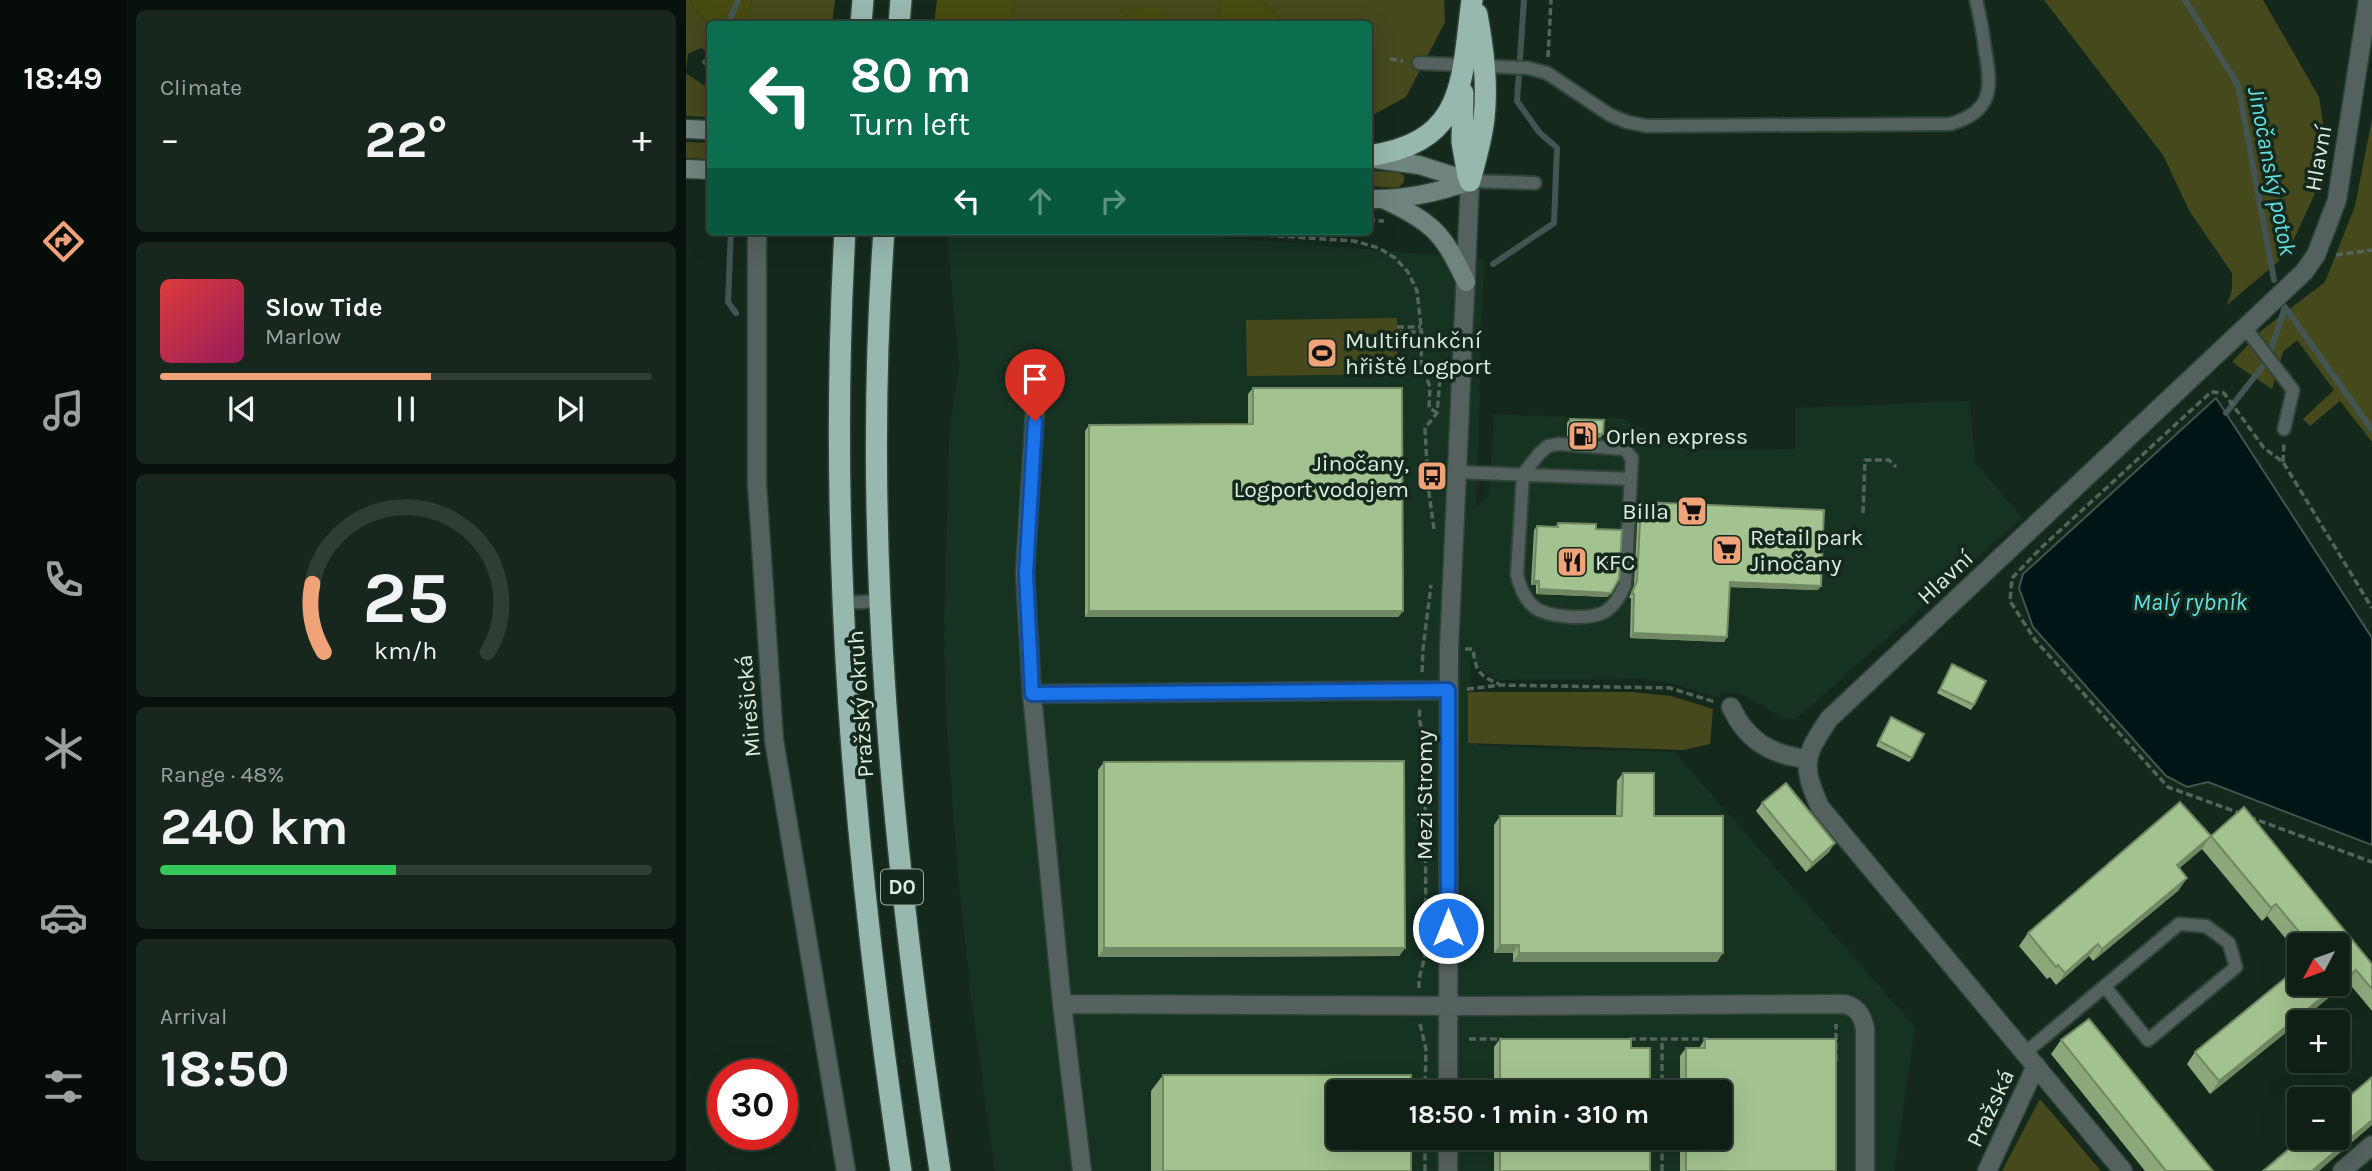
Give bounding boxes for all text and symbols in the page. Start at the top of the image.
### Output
text: 80 m [850,47,972,104]
icon: left [735,49,826,140]
text: 18:49 [23,60,103,97]
text: Climate [160,74,242,101]
water label: Jinočanský potok [2242,84,2302,259]
text: Turn left [850,106,970,143]
text: 22° [364,109,448,170]
text: − [160,117,180,162]
text: + [632,117,652,162]
street label: Hlavní [2299,123,2338,193]
icon: left [948,182,986,220]
icon: ahead [1021,182,1059,220]
icon: right [1094,182,1132,220]
icon: directions [39,217,88,266]
text: Slow Tide [265,292,383,323]
text: Marlow [265,323,341,350]
place label: Multifunkční hřiště Logport [1345,327,1492,380]
sports icon: Multifunkční hřiště Logport [1305,336,1339,370]
pin [1005,349,1065,421]
icon: arrive [1016,360,1054,398]
icon: music [39,386,88,435]
icon: previous [223,390,261,428]
icon: pause [387,390,425,428]
icon: next [551,390,589,428]
fuel station icon: Orlen express [1566,419,1600,453]
place label: Orlen express [1606,423,1748,450]
place label: Jinočany, Logport vodojem [1233,450,1409,503]
bus stop icon: Jinočany, Logport vodojem [1415,459,1449,493]
supermarket icon: Billa [1675,494,1709,528]
place label: Billa [1622,498,1669,525]
place label: Retail park Jinočany [1750,524,1863,577]
supermarket icon: Retail park Jinočany [1710,533,1744,567]
restaurant icon: KFC [1555,545,1589,579]
street label: Hlavní [1912,545,1979,610]
place label: KFC [1595,549,1635,576]
icon: phone [39,555,88,604]
text: 25 [363,555,449,640]
water label: Malý rybník [2132,588,2248,616]
street label: Pražský okruh [842,629,879,778]
text: km/h [374,635,438,664]
street label: Mirešická [731,654,766,758]
icon: climate [39,724,88,773]
street label: Mezi Stromy [1411,730,1438,860]
text: Range · 48% [160,761,284,788]
text: 240 km [160,796,349,857]
road number: D0 [881,870,923,904]
position arrow [1411,891,1485,965]
icon: car [39,893,88,942]
north arrow [2287,933,2350,996]
map controls [2287,933,2350,1150]
text: Arrival [160,1003,227,1030]
button: + [2287,1010,2350,1073]
text: 18:50 [160,1038,289,1099]
speed limit sign: 30 [707,1059,798,1150]
icon: filters [39,1062,88,1111]
street label: Pražská [1961,1065,2020,1151]
button: − [2287,1087,2350,1150]
text: 18:50 · 1 min · 310 m [1409,1099,1649,1130]

